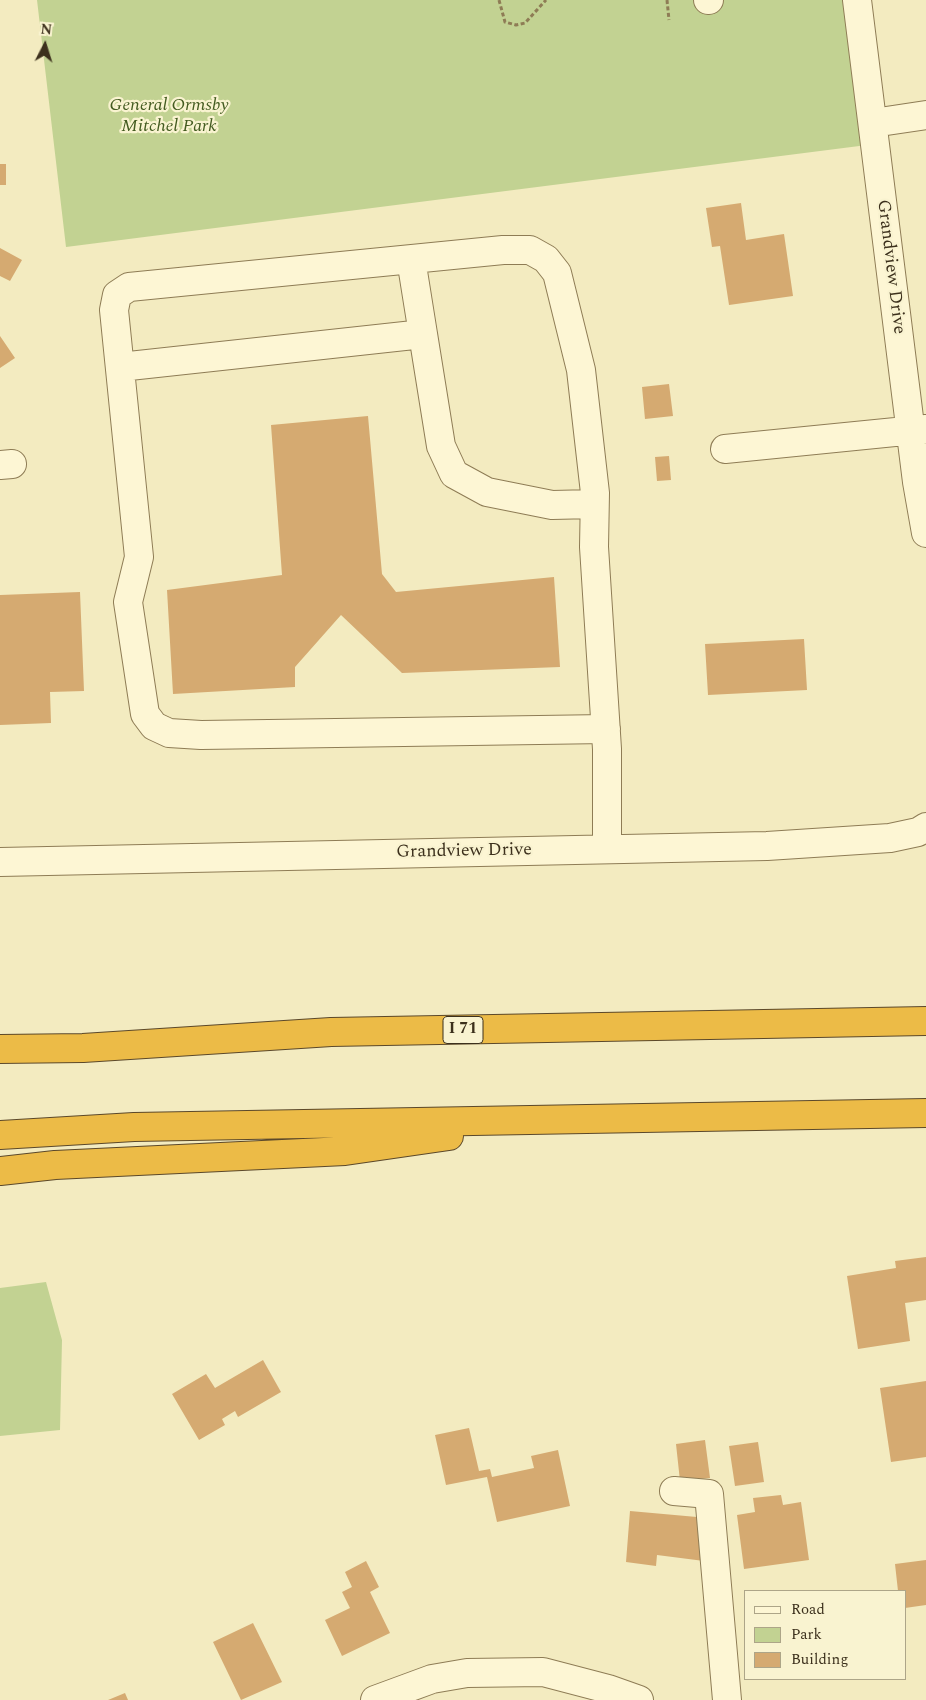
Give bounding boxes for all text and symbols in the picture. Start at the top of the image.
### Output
text: N [40,19,53,41]
north arrow [20,20,70,70]
park label: General Ormsby Mitchel Park [109,95,229,138]
street label: Grandview Drive [871,198,909,336]
street label: Grandview Drive [396,840,532,864]
road number: I 71 [443,1016,483,1044]
legend [744,1590,906,1680]
text: Road [791,1598,825,1621]
text: Park [791,1623,822,1646]
text: Building [791,1648,848,1671]

